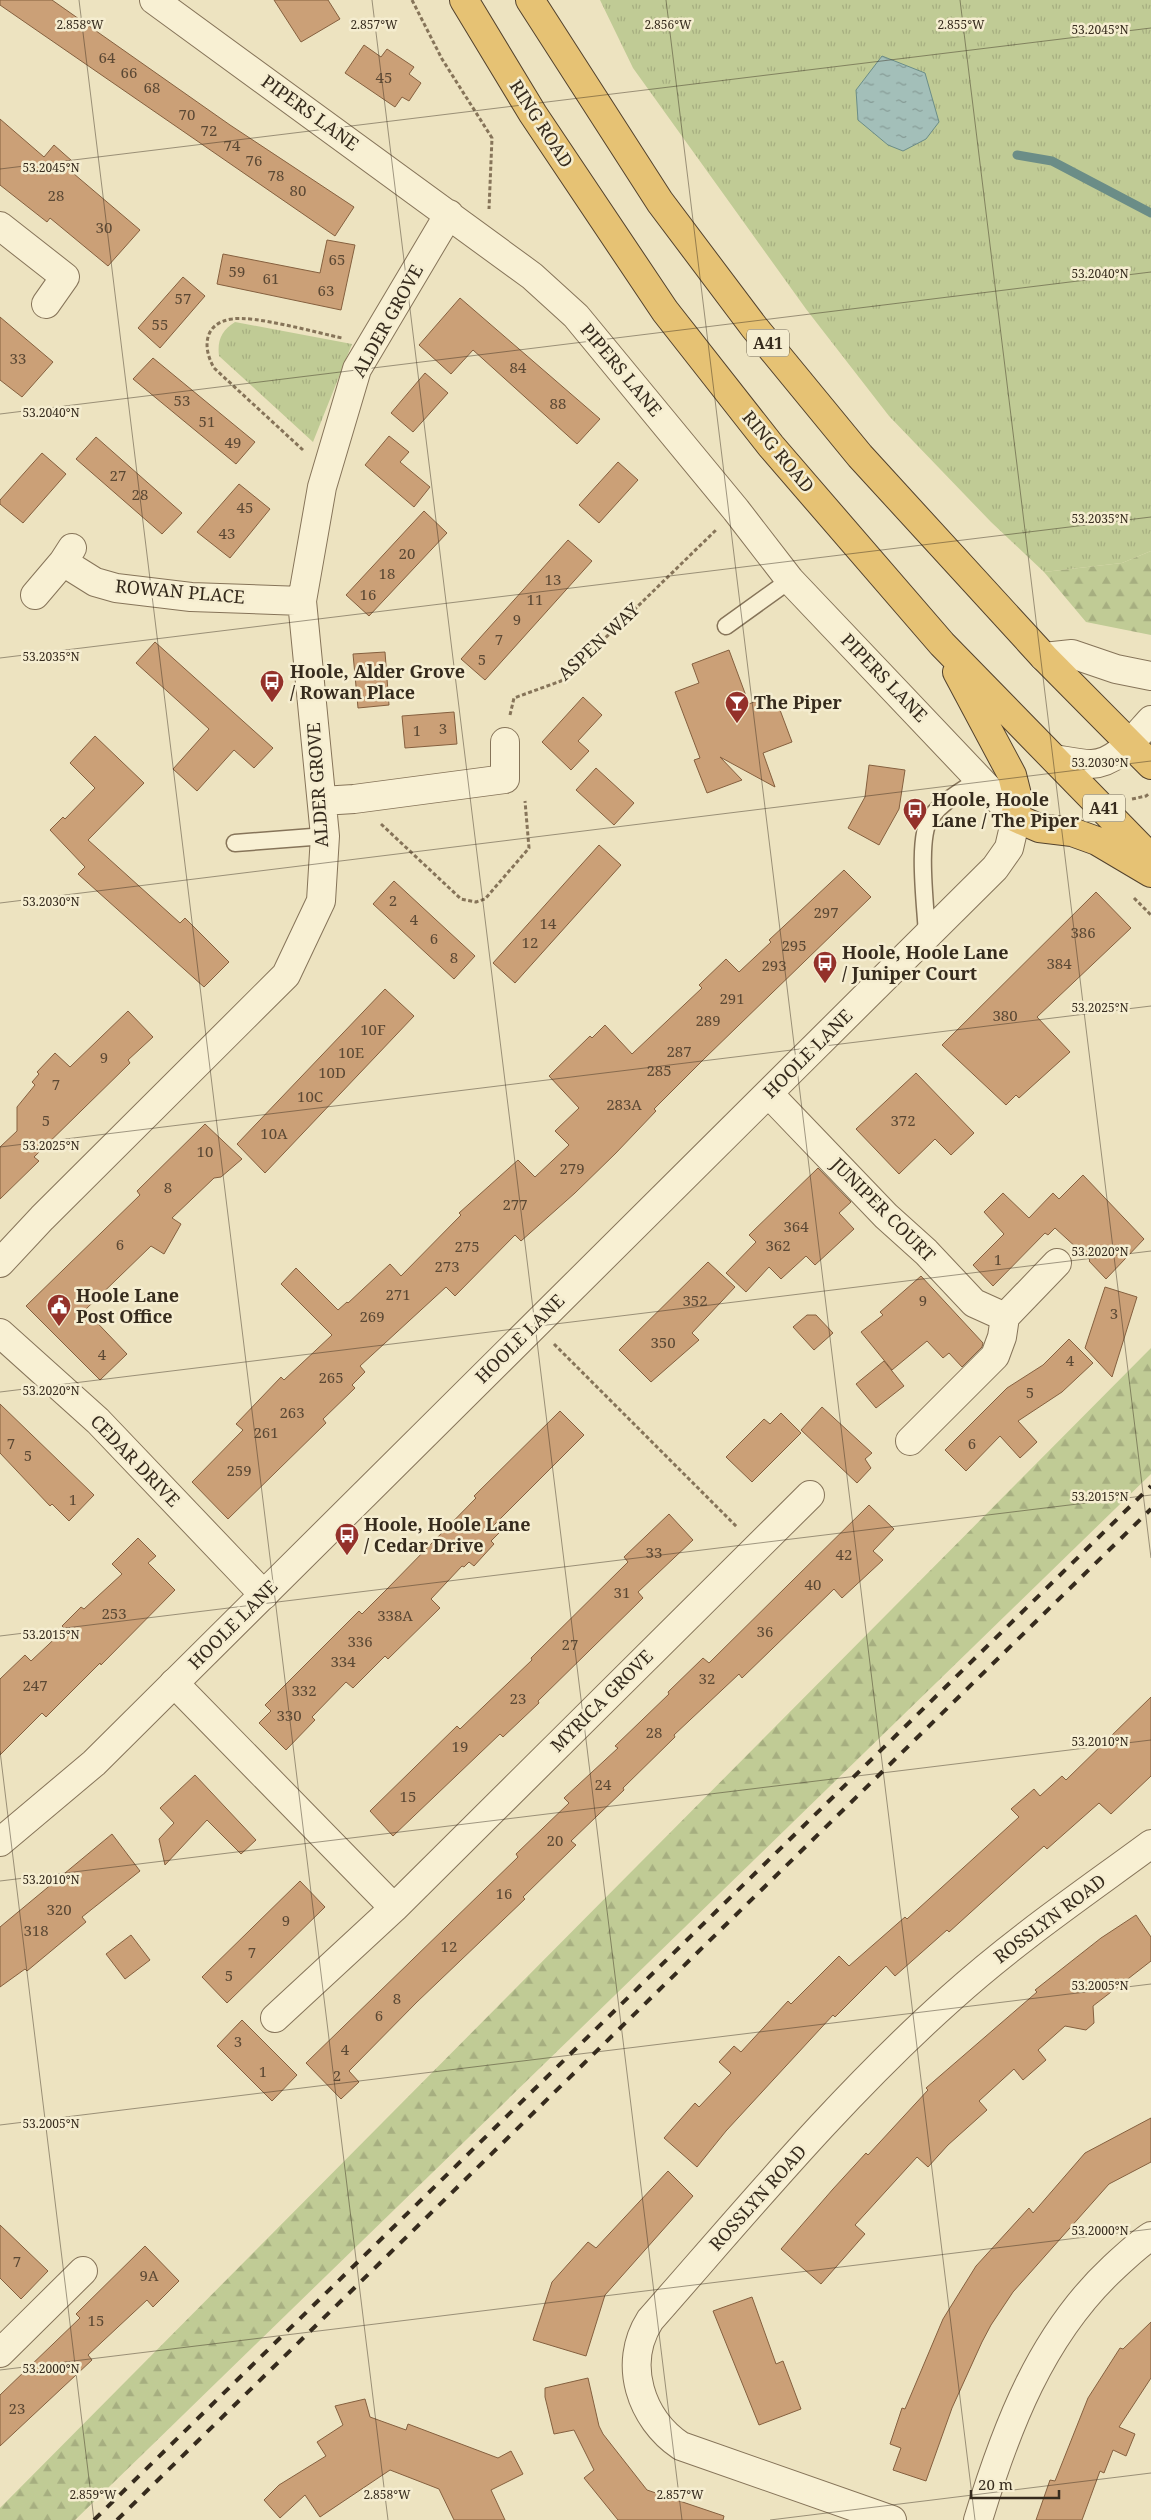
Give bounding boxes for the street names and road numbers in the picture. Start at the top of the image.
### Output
street label: PIPERS LANE [257,69,364,156]
street label: RING ROAD [505,75,579,172]
street label: ALDER GROVE [346,260,428,381]
street label: PIPERS LANE [576,318,668,421]
road number: A41 [747,329,789,356]
street label: RING ROAD [737,405,820,497]
street label: ROWAN PLACE [114,573,246,609]
street label: ASPEN WAY [552,597,645,685]
street label: PIPERS LANE [836,628,933,727]
street label: ALDER GROVE [301,722,333,848]
road number: A41 [1083,794,1125,821]
street label: HOOLE LANE [757,1003,857,1103]
street label: JUNIPER COURT [826,1151,941,1267]
street label: HOOLE LANE [469,1288,569,1388]
street label: CEDAR DRIVE [86,1409,186,1511]
street label: HOOLE LANE [182,1574,282,1674]
street label: MYRICA GROVE [545,1644,658,1757]
street label: ROSSLYN ROAD [989,1868,1110,1968]
street label: ROSSLYN ROAD [703,2139,811,2255]

